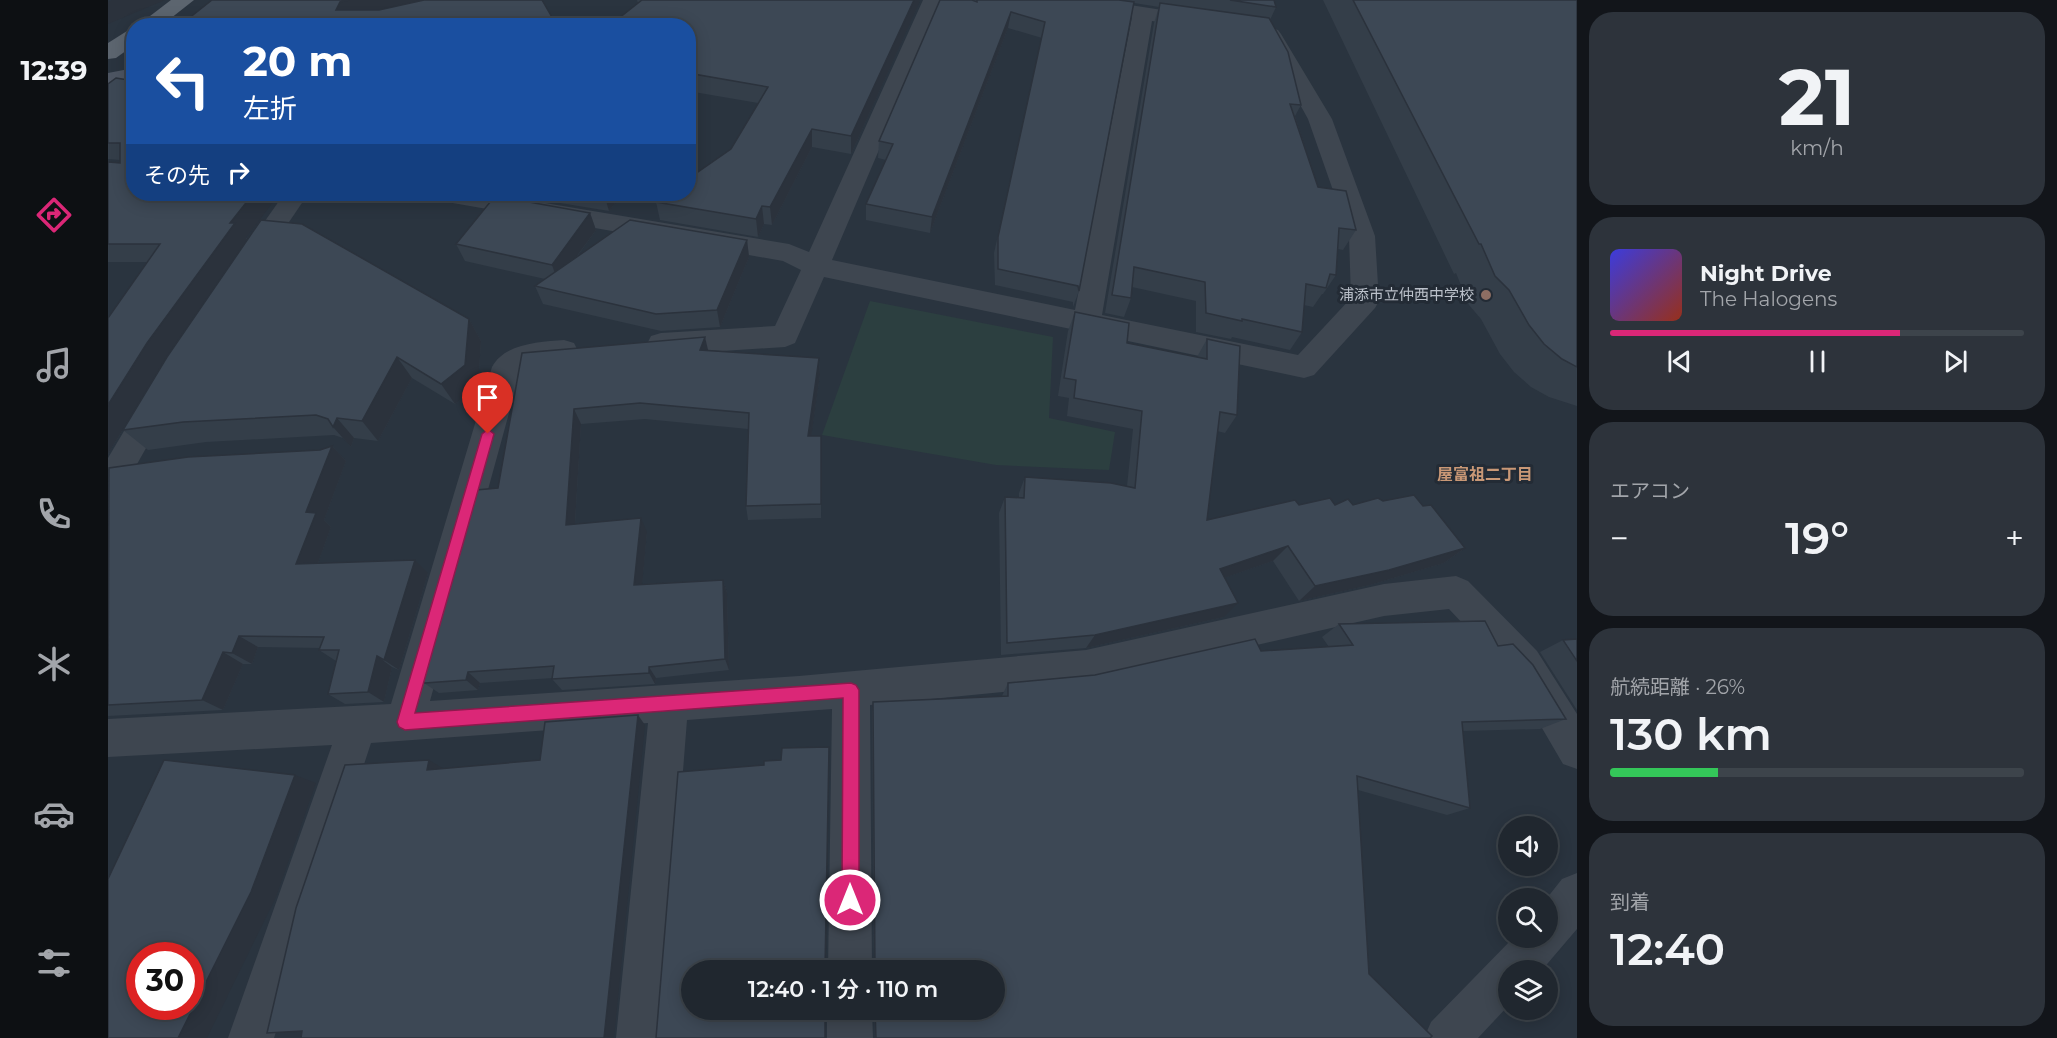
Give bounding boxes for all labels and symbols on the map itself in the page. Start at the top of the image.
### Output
place label: 浦添市立仲西中学校 [1339,285,1474,304]
marker: 浦添市立仲西中学校 [1479,288,1493,302]
pin [462,372,513,434]
district label: 屋富祖二丁目 [1437,465,1533,484]
position arrow [818,868,882,932]
speed limit sign: 30 [126,942,204,1020]

